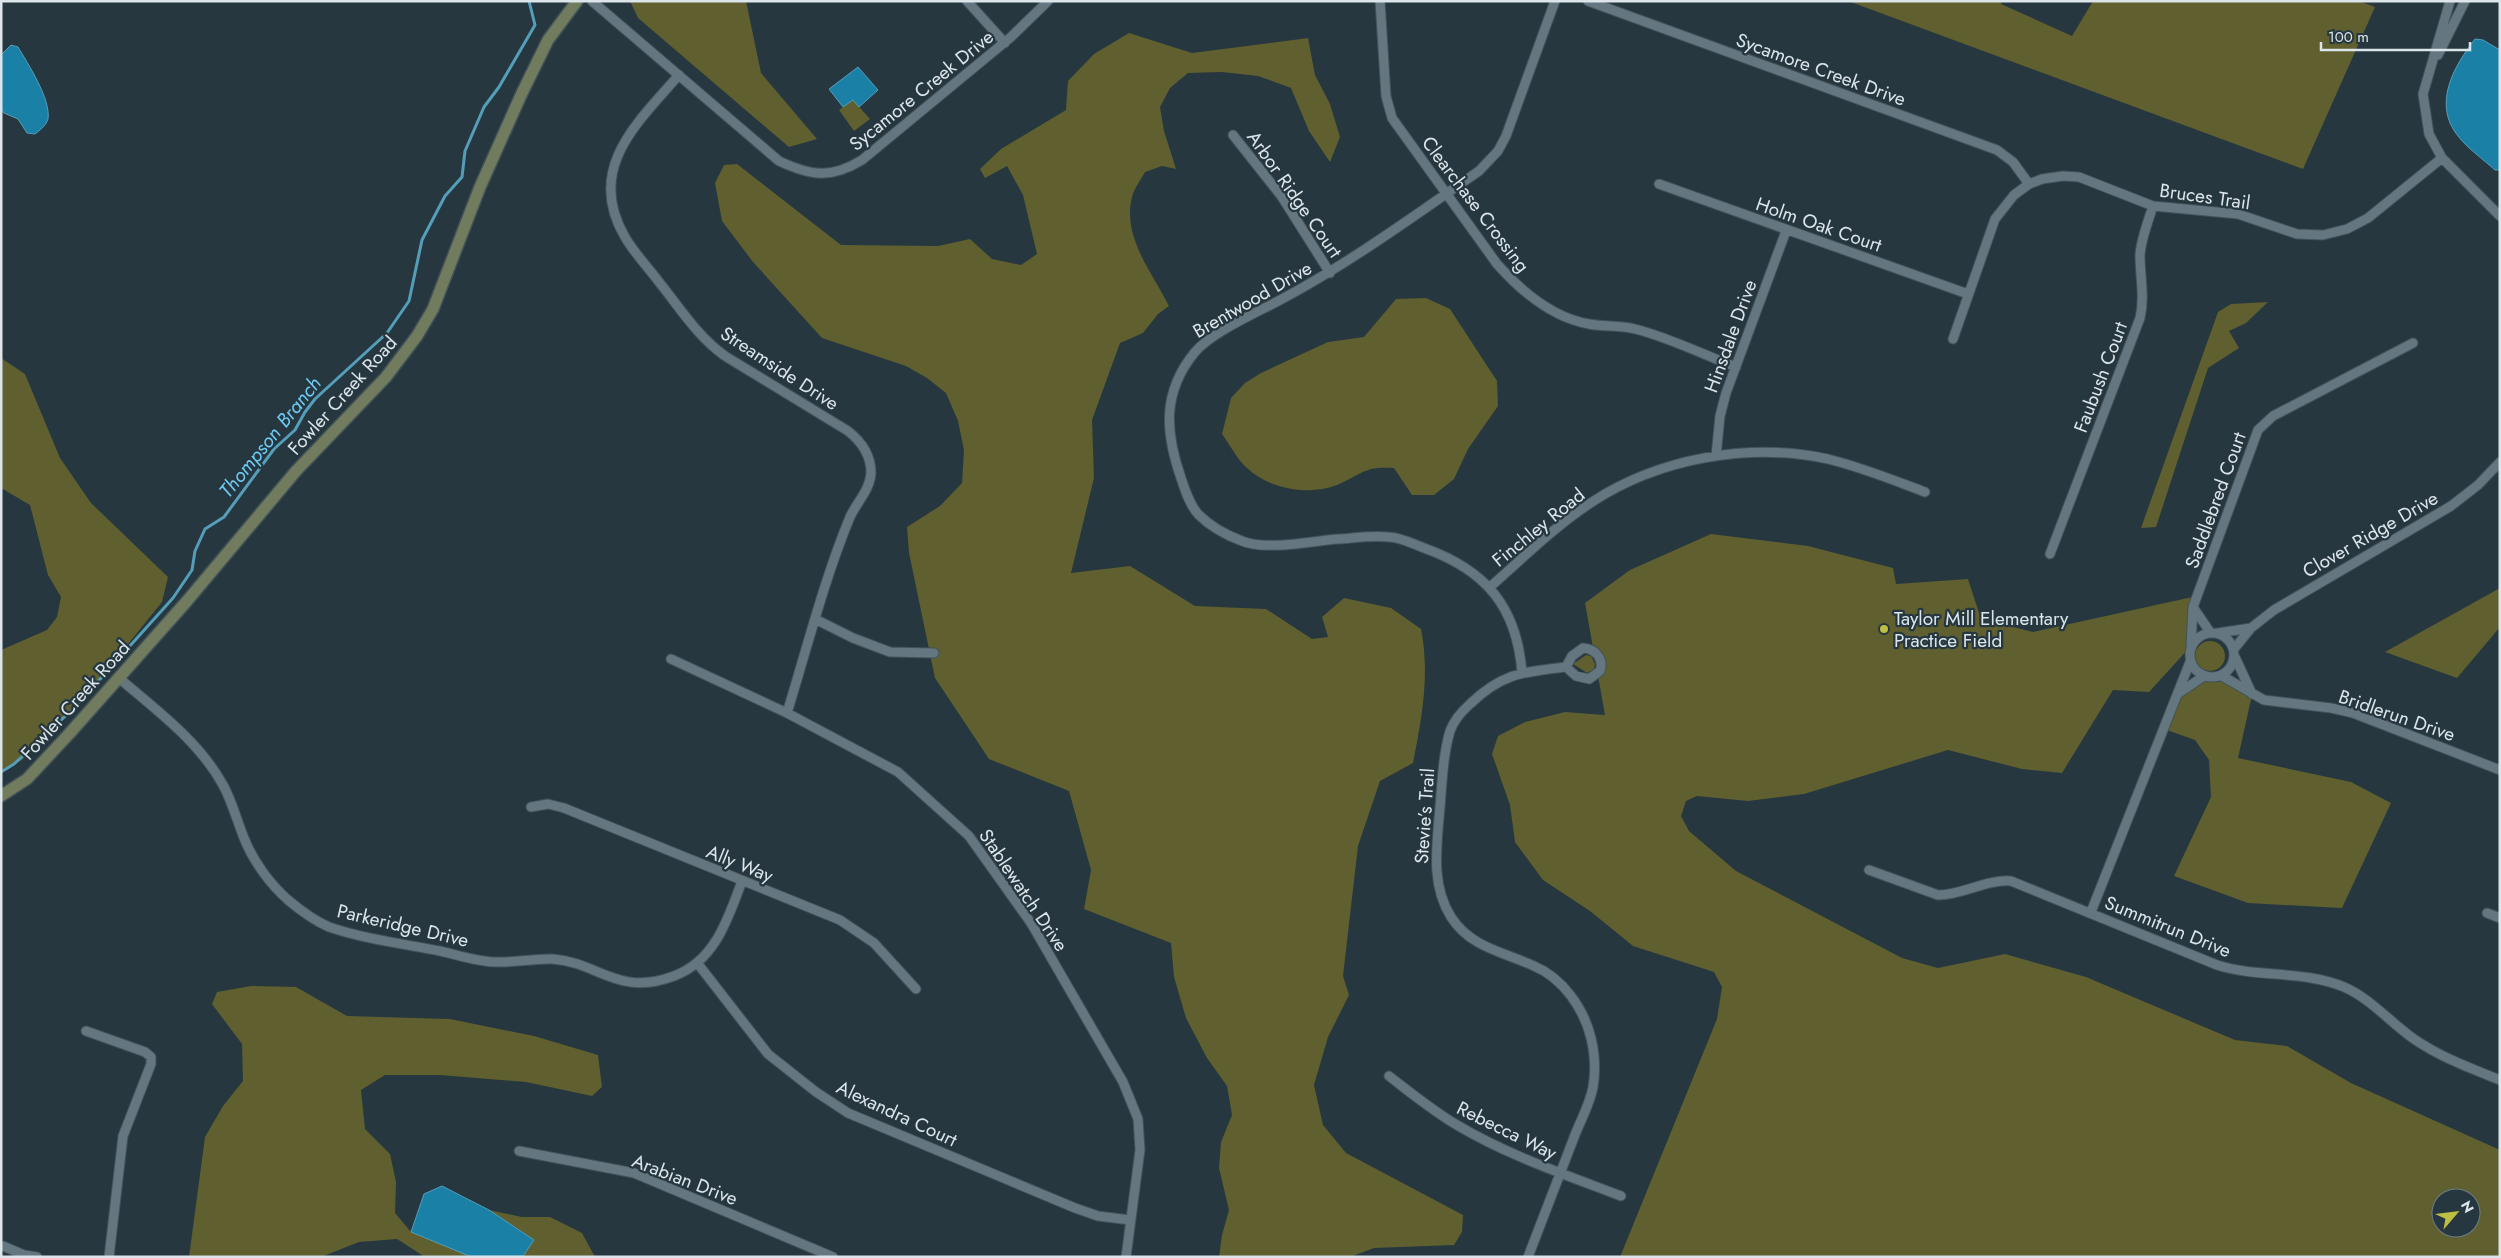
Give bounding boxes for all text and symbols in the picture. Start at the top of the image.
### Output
scale bar [2321,20,2470,52]
street label: Sycamore Creek Drive [843,24,999,157]
street label: Sycamore Creek Drive [1732,26,1910,113]
text: 100 m [2328,26,2369,48]
street label: Arbor Ridge Court [1241,125,1349,264]
street label: Clearchase Crossing [1415,130,1536,278]
street label: Bruces Trail [2158,177,2252,216]
street label: Holm Oak Court [1752,190,1886,259]
street label: Brentwood Drive [1188,254,1317,344]
street label: Hinsdale Drive [1698,276,1763,396]
street label: Faubush Court [2067,317,2134,436]
street label: Streamside Drive [715,320,844,417]
street label: Fowler Creek Road [281,330,403,461]
water label: Thompson Branch [212,370,328,504]
street label: Saddlebred Court [2178,428,2253,572]
street label: Finchley Road [1486,482,1590,573]
street label: Clover Ridge Drive [2297,485,2443,584]
place label: Taylor Mill Elementary Practice Field [1894,605,2069,654]
marker: Taylor Mill Elementary Practice Field [1878,623,1890,635]
street label: Fowler Creek Road [14,635,136,766]
street label: Bridlerun Drive [2335,683,2459,748]
street label: Stevie’s Trail [1408,767,1441,865]
street label: Stablewatch Drive [973,824,1075,957]
street label: Ally Way [702,838,778,889]
street label: Summitrun Drive [2101,889,2235,964]
street label: Parkeridge Drive [334,897,472,954]
street label: Alexandra Court [832,1074,962,1153]
street label: Rebecca Way [1452,1095,1562,1167]
street label: Arabian Drive [628,1147,742,1212]
north arrow [2431,1188,2481,1238]
text: N [2456,1197,2479,1217]

